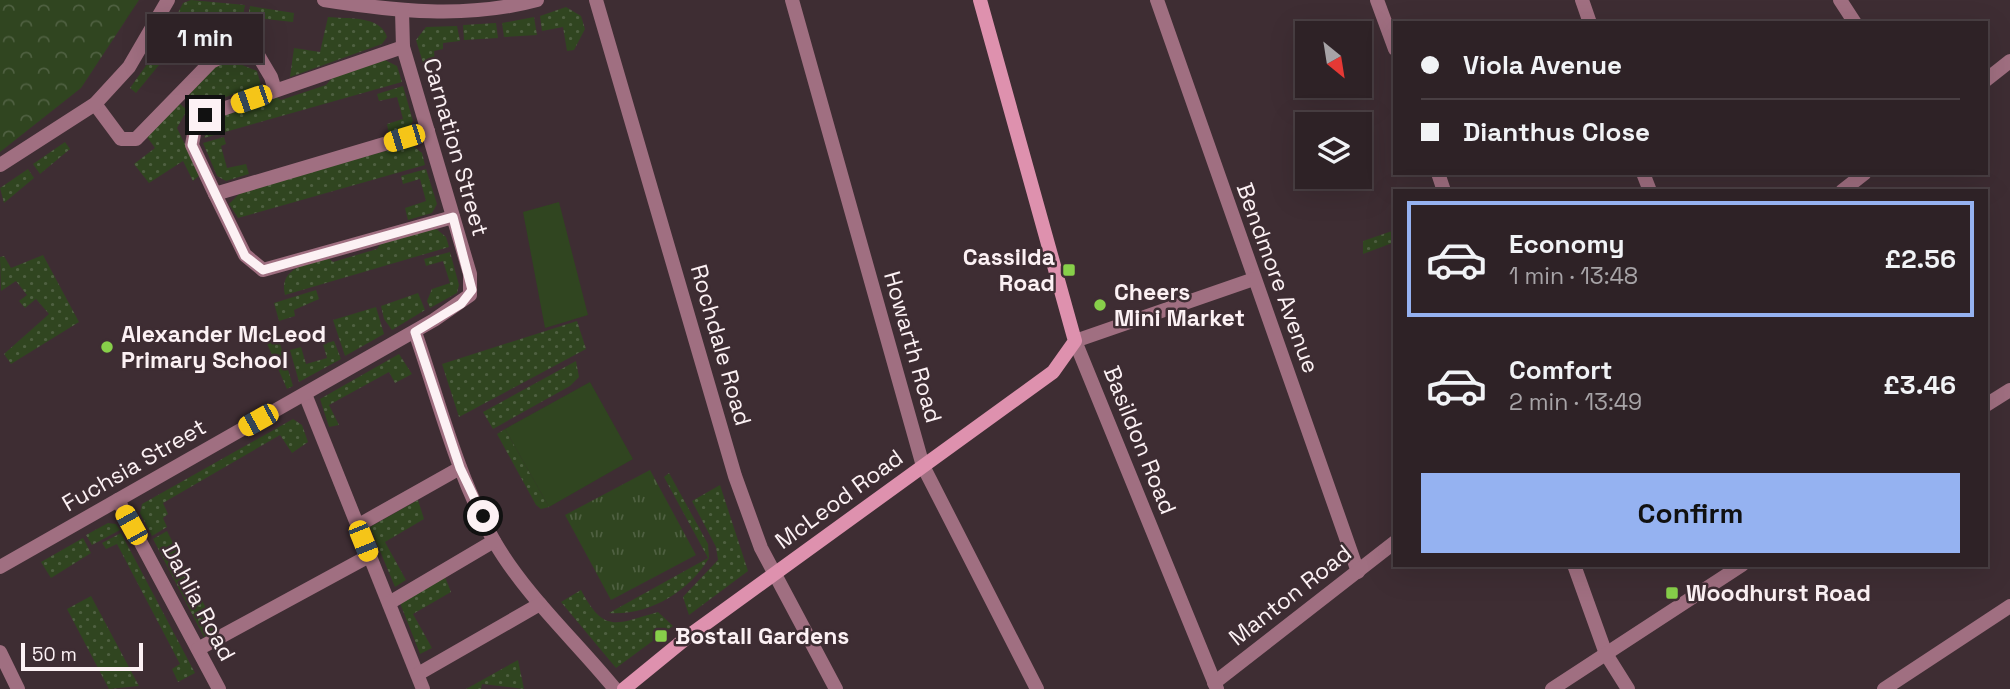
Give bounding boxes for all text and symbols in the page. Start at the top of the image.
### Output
callout: 1 min [147,13,263,62]
north arrow [1295,21,1372,98]
map controls [1295,21,1372,189]
text: 1 min [177,23,233,53]
text: Viola Avenue [1463,48,1622,82]
street label: Carnation Street [416,54,496,240]
car [228,82,275,116]
route end [189,99,221,131]
button: layers [1295,112,1372,189]
text: Dianthus Close [1463,115,1650,149]
car [381,122,428,154]
street label: Bendmore Avenue [1230,179,1326,377]
text: Economy [1509,227,1625,261]
icon: car [1425,228,1488,291]
place label: Cassilda Road [963,242,1055,298]
text: £2.56 [1885,242,1956,276]
street label: Rochdale Road [684,261,758,429]
text: 1 min · 13:48 [1509,261,1638,291]
marker: Cassilda Road [1061,262,1077,278]
street label: Howarth Road [877,268,949,426]
place label: Cheers Mini Market [1114,277,1245,333]
marker: Cheers Mini Market [1092,297,1108,313]
place label: Alexander McLeod Primary School [121,319,326,375]
marker: Alexander McLeod Primary School [99,339,115,355]
text: Comfort [1509,353,1612,387]
icon: car [1425,354,1488,417]
street label: Basildon Road [1097,361,1183,519]
text: £3.46 [1883,368,1956,402]
text: 2 min · 13:49 [1509,387,1642,417]
car [235,401,282,439]
street label: Fuchsia Street [57,412,211,518]
street label: McLeod Road [769,442,909,556]
button: Confirm [1421,473,1960,553]
route start [467,500,499,532]
car [112,502,151,548]
car [346,518,381,564]
street label: Dahlia Road [155,538,243,666]
street label: Manton Road [1223,538,1357,652]
place label: Woodhurst Road [1686,578,1871,608]
marker: Woodhurst Road [1664,585,1680,601]
place label: Bostall Gardens [675,621,849,651]
marker: Bostall Gardens [653,628,669,644]
scale bar [21,640,144,672]
text: 50 m [32,642,77,667]

